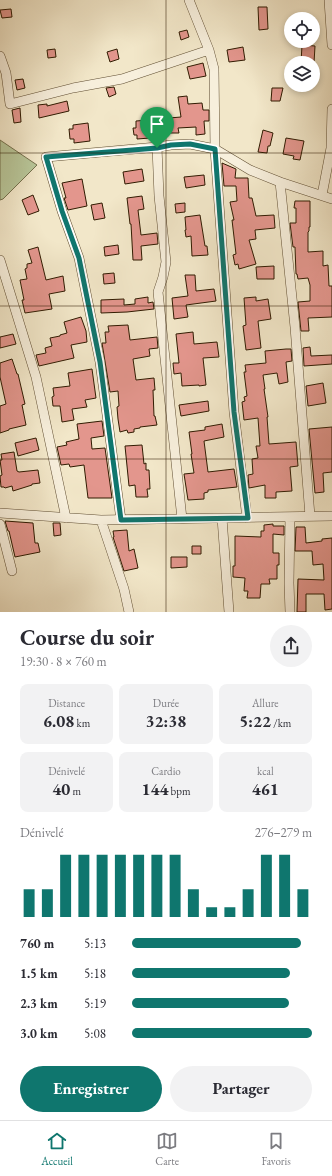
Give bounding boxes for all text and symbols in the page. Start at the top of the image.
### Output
map controls [284,12,320,92]
button: locate [284,12,320,48]
button: layers [284,56,320,92]
pin [140,107,174,148]
icon: arrive [146,113,168,135]
text: Course du soir [20,623,154,652]
button: share [270,625,312,667]
text: 19:30 · 8 × 760 m [20,653,107,670]
text: Distance [48,696,85,710]
text: Durée [153,696,179,710]
text: Allure [252,696,279,710]
text: 6.08 [43,710,74,732]
text: 32:38 [146,710,186,732]
text: 5:22 [239,710,271,732]
text: km [74,716,90,730]
text: /km [271,716,291,730]
text: Dénivelé [48,764,85,778]
text: Cardio [151,764,181,778]
text: kcal [257,764,274,778]
text: 40 [52,778,70,800]
text: 144 [141,778,168,800]
text: 461 [252,778,279,800]
text: m [70,784,81,798]
text: bpm [168,784,191,798]
text: Dénivelé [20,824,64,841]
text: 276–279 m [255,824,312,841]
text: 760 m [20,935,54,952]
text: 5:13 [84,935,106,952]
text: 1.5 km [20,965,58,982]
text: 5:18 [84,965,106,982]
text: 2.3 km [20,995,58,1012]
text: 5:19 [84,995,106,1012]
text: 3.0 km [20,1025,58,1042]
text: 5:08 [84,1025,106,1042]
button: Enregistrer [20,1066,162,1112]
button: Partager [170,1066,312,1112]
tab: Accueil [41,1130,73,1168]
tab: Carte [155,1130,179,1168]
tab: Favoris [261,1130,291,1168]

